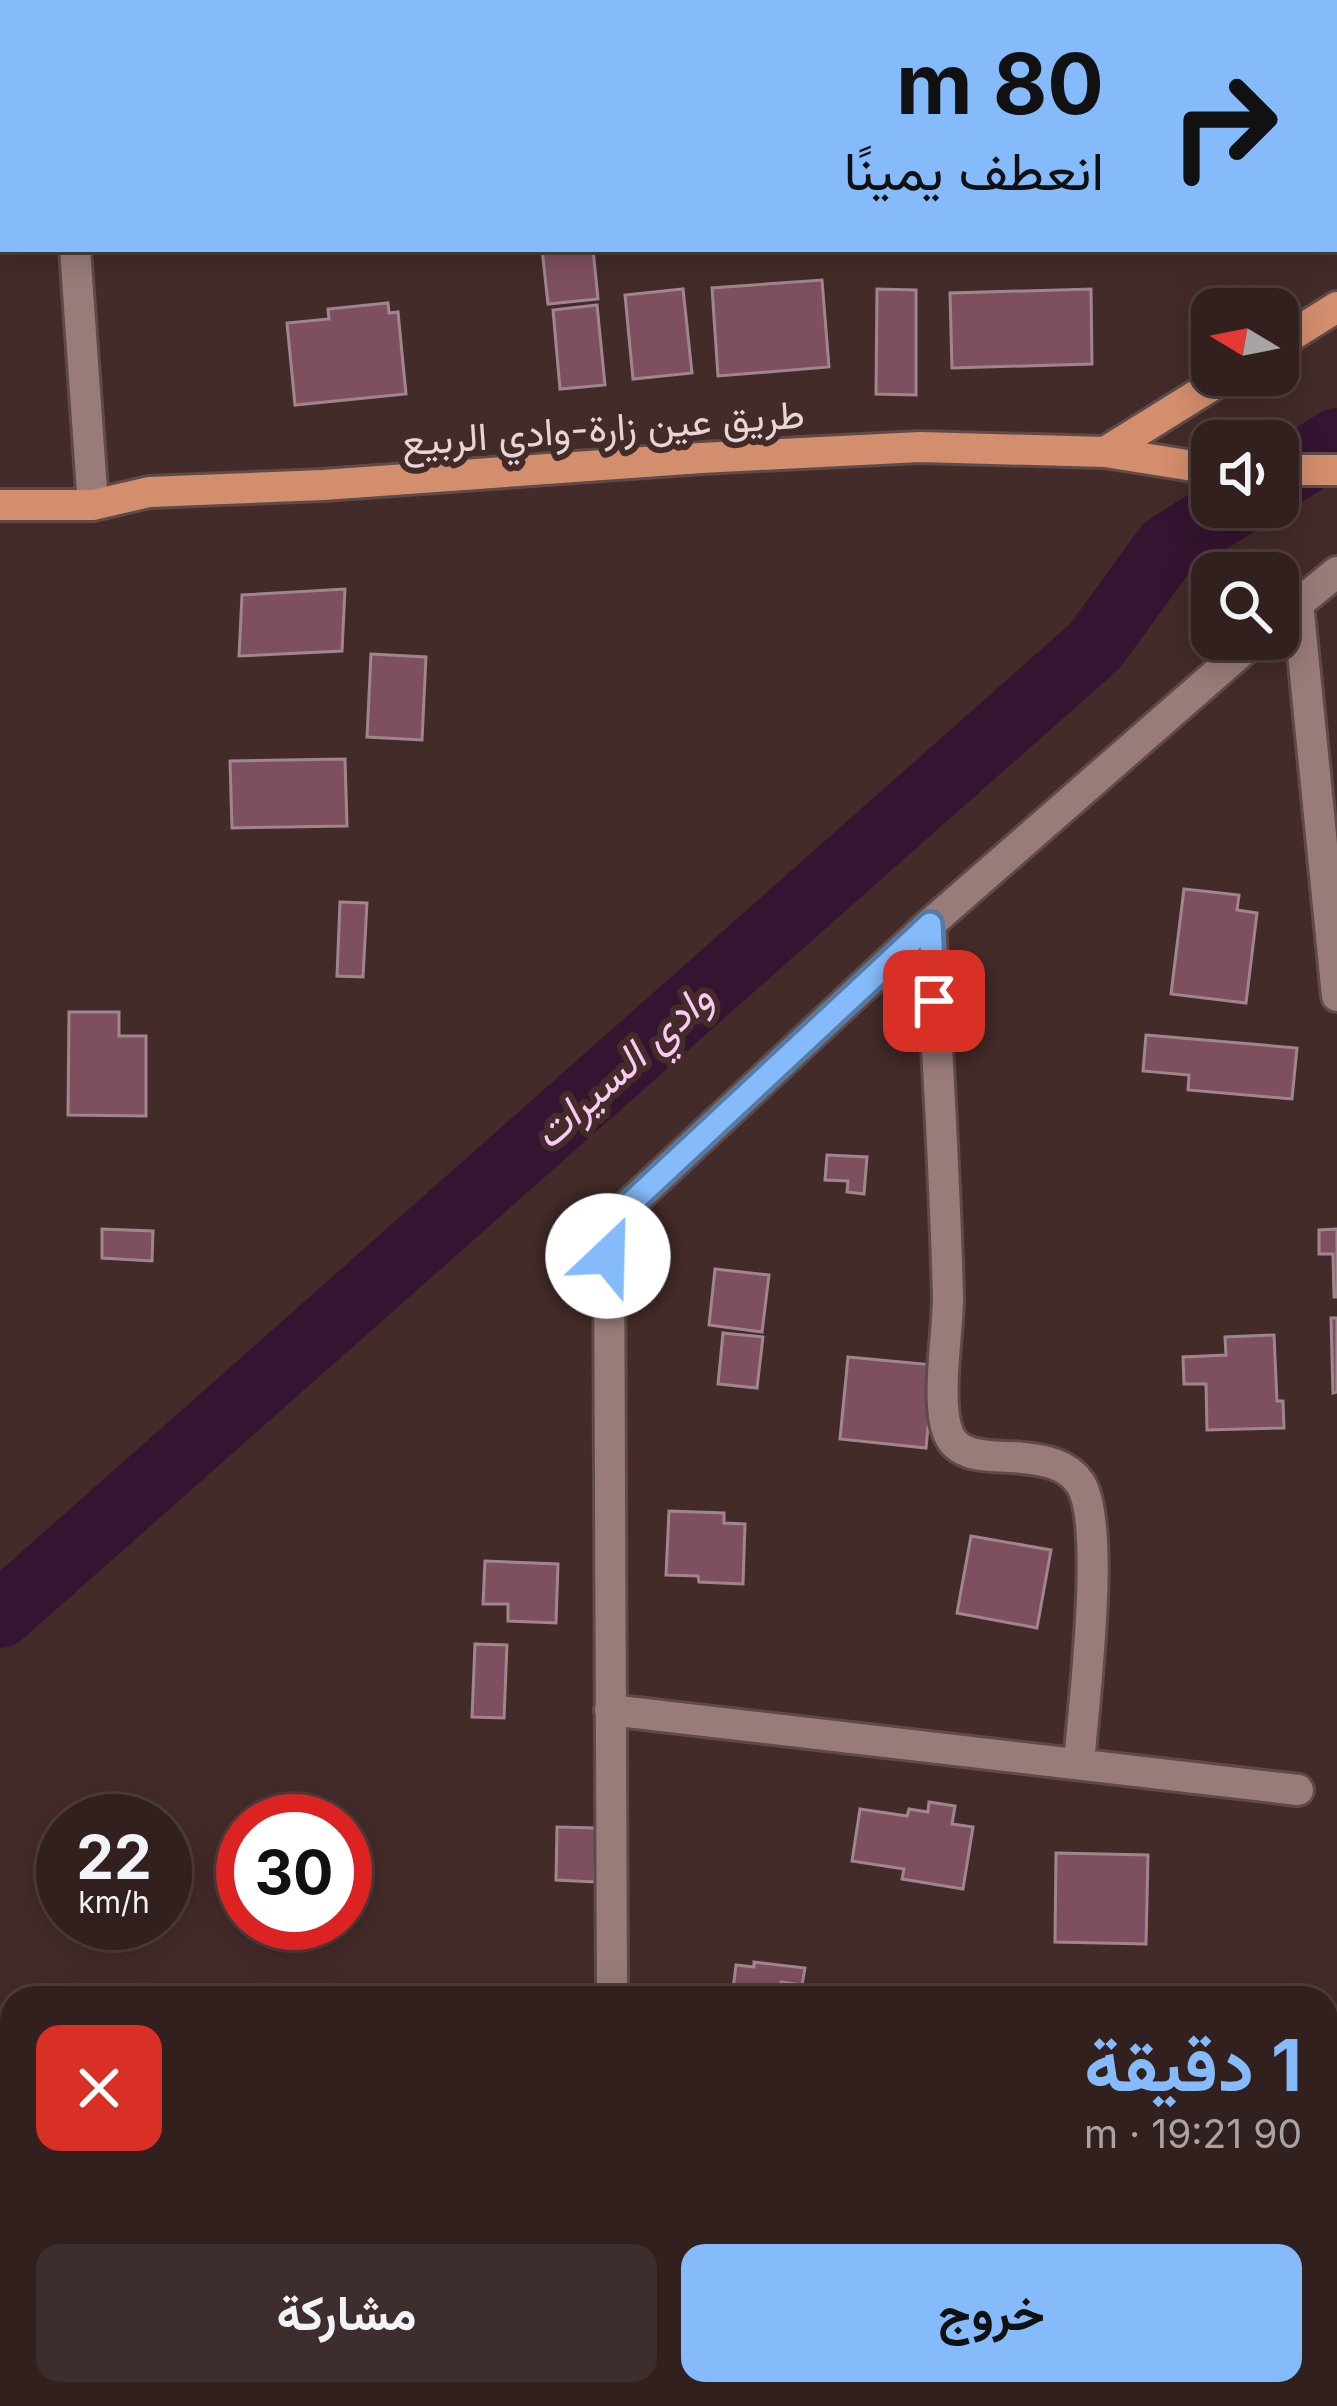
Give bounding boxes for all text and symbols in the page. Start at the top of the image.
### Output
text: 80 m [896,33,1104,134]
icon: right [1146,48,1302,204]
text: انعطف يمينًا [844,138,1104,203]
north arrow [1191,288,1299,396]
map controls [1191,288,1299,660]
street label: طريق عين زارة-وادي الربيع [400,389,807,474]
button: sound [1191,420,1299,528]
button: search [1191,552,1299,660]
pin [883,950,985,1052]
icon: arrive [901,968,967,1034]
water label: وادي السيرات [522,971,728,1165]
position arrow [545,1193,671,1319]
speed limit sign: 30 [216,1794,372,1950]
text: 22 [76,1821,152,1893]
text: km/h [78,1884,150,1920]
text: 1 دقيقة [1084,2021,1302,2108]
button: close [36,2025,162,2151]
text: 90 m · 19:21 [1084,2110,1302,2157]
button: مشاركة [36,2244,657,2382]
button: خروج [681,2244,1302,2382]

